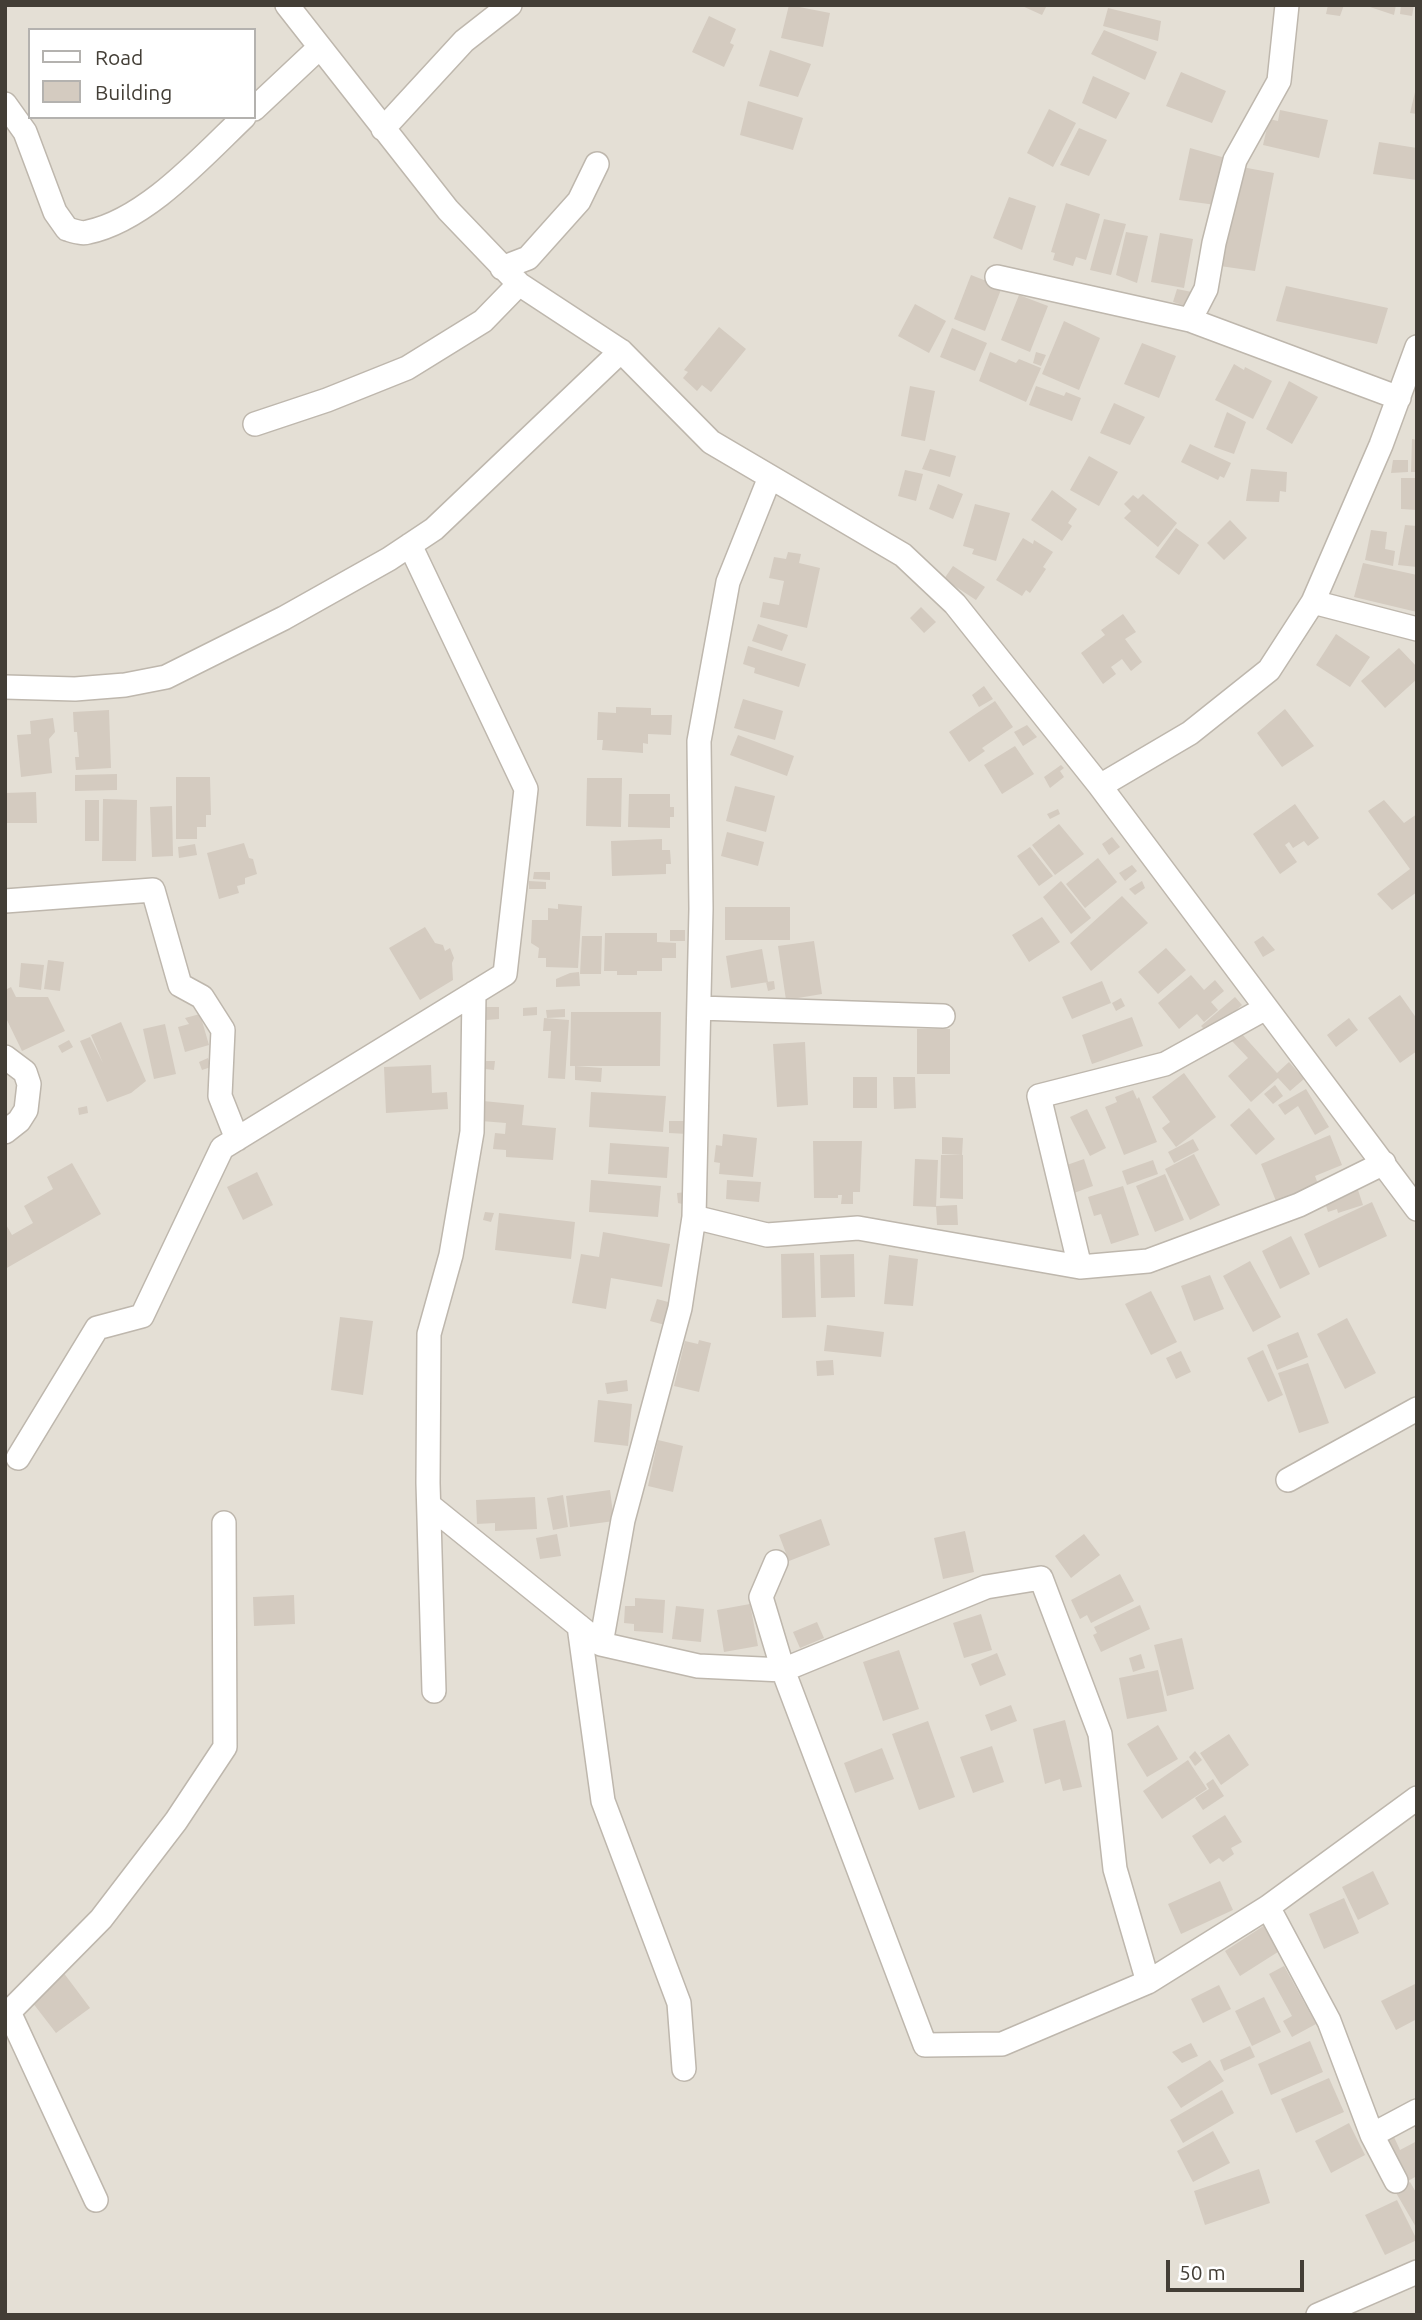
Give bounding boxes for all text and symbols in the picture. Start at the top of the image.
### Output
legend [28,28,256,119]
text: Road [95,45,143,69]
text: Building [95,80,172,104]
scale bar [1170,2246,1308,2290]
text: 50 m [1179,2260,1226,2284]

